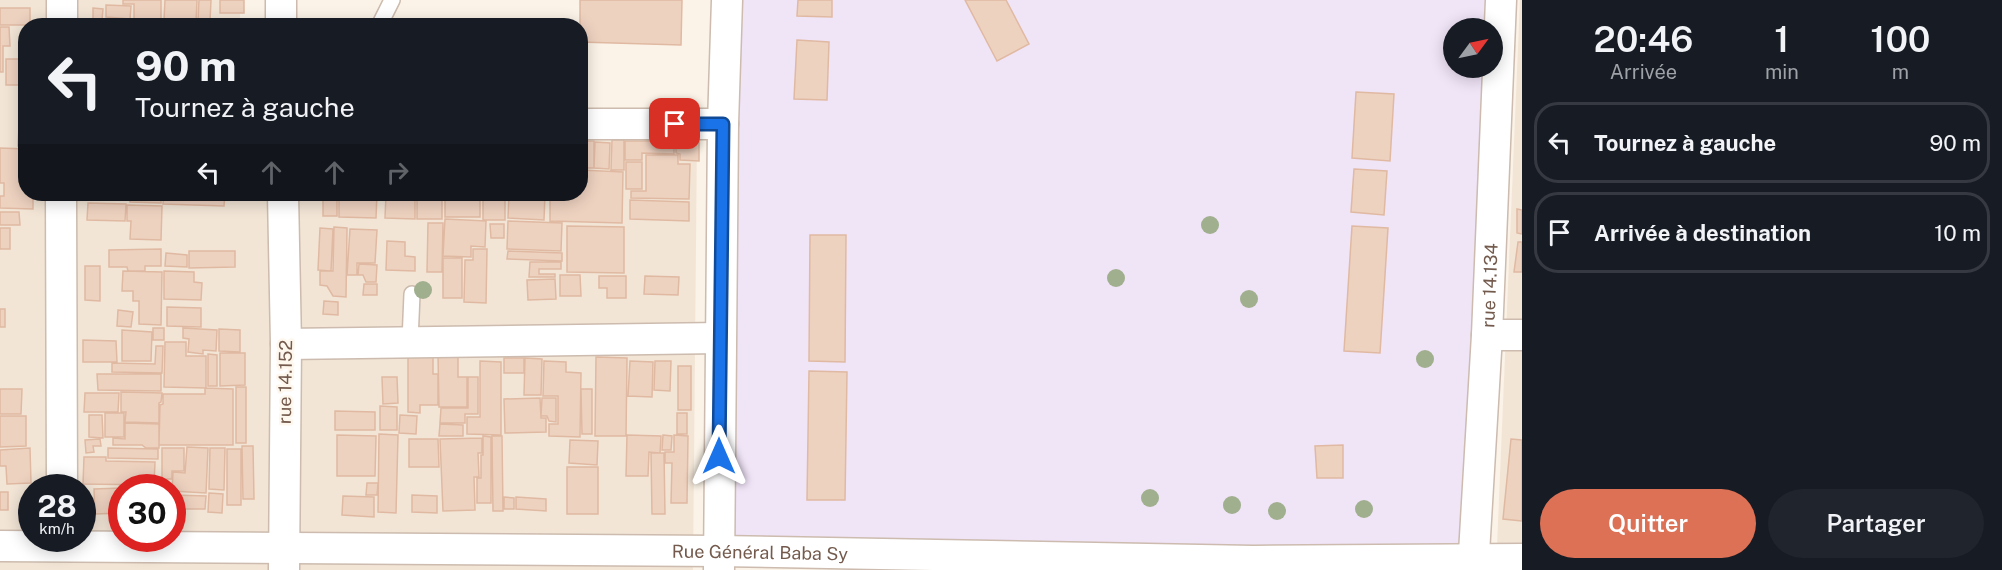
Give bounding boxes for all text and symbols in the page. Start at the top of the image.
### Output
north arrow [1443,18,1503,78]
map controls [1443,18,1503,78]
text: 20:46 [1593,18,1693,60]
text: 1 [1774,18,1789,60]
text: 100 [1870,18,1931,60]
text: 90 m [135,41,237,90]
icon: left [36,42,114,120]
text: Arrivée [1610,60,1677,84]
text: min [1765,60,1799,84]
text: m [1892,60,1909,84]
text: Tournez à gauche [135,91,355,123]
pin [649,98,700,149]
icon: arrive [658,107,691,140]
icon: left [1543,126,1576,159]
text: Tournez à gauche [1594,130,1776,156]
text: 90 m [1930,130,1981,156]
icon: left [192,156,225,189]
icon: ahead [255,156,288,189]
icon: ahead [318,156,351,189]
icon: right [381,156,414,189]
icon: arrive [1543,216,1576,249]
text: Arrivée à destination [1594,220,1811,246]
text: 10 m [1934,220,1981,246]
street label: rue 14.134 [1477,243,1501,328]
street label: rue 14.152 [274,340,296,424]
position arrow [687,424,751,488]
speed limit sign: 30 [108,474,186,552]
text: 28 [37,488,77,524]
button: Quitter [1540,489,1756,558]
button: Partager [1768,489,1984,558]
text: km/h [39,520,75,537]
street label: Rue Général Baba Sy [672,540,849,564]

